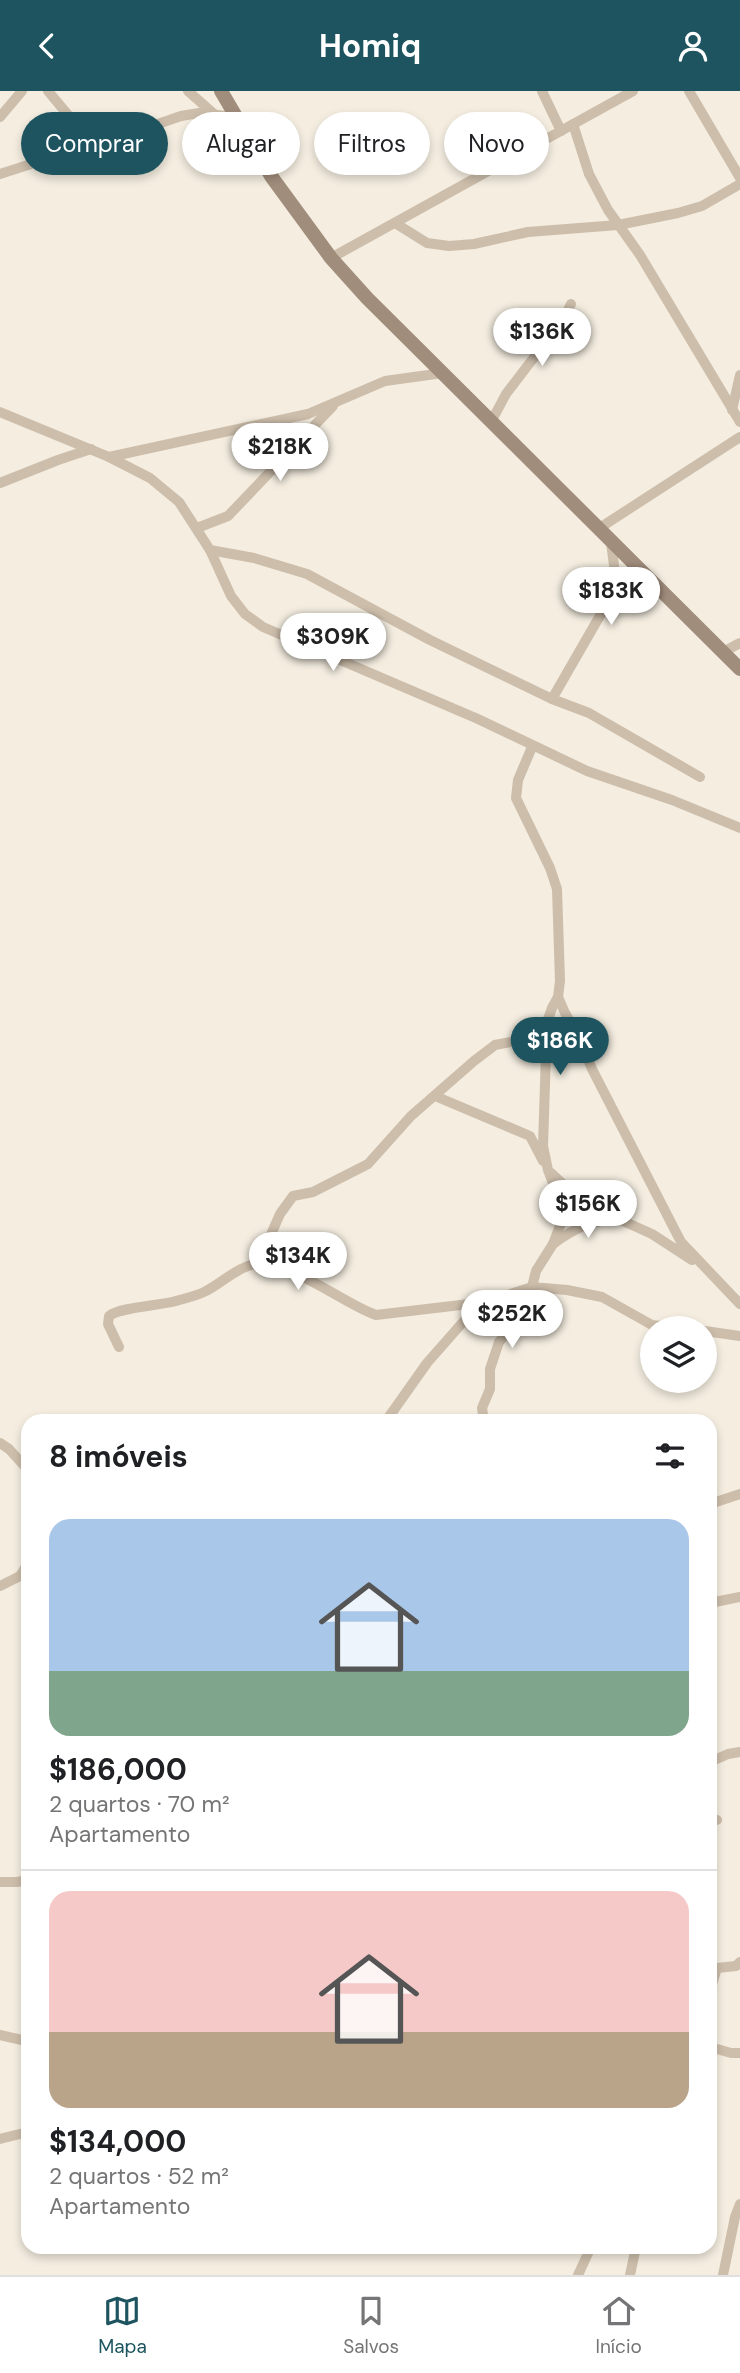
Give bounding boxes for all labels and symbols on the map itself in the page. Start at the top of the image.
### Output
pin: $136K [493,309,591,368]
pin: $218K [231,423,329,483]
pin: $183K [562,567,660,627]
pin: $309K [284,613,382,673]
pin: $186K [511,1017,609,1077]
pin: $156K [539,1181,637,1240]
pin: $134K [249,1233,347,1292]
pin: $252K [463,1291,561,1350]

